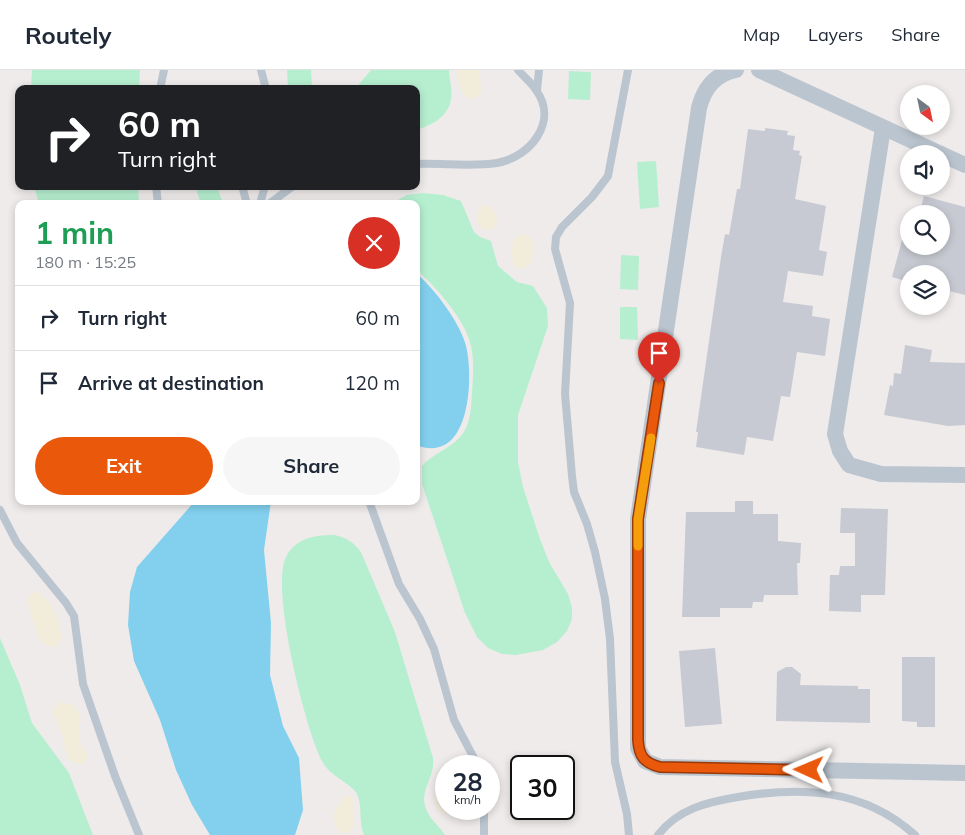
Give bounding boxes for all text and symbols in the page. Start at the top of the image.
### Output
text: Routely [25,20,111,50]
text: Map [743,23,780,46]
text: Layers [808,23,863,46]
text: Share [891,23,940,46]
north arrow [900,85,950,135]
map controls [900,85,950,315]
text: 60 m [118,102,201,146]
icon: right [35,105,100,170]
text: Turn right [118,145,216,173]
button: sound [900,145,950,195]
button: search [900,205,950,255]
text: 1 min [35,214,114,252]
button: close [348,217,400,269]
text: 180 m · 15:25 [35,252,136,272]
button: layers [900,265,950,315]
icon: right [35,304,63,332]
text: Turn right [78,306,167,330]
text: 60 m [356,306,400,330]
pin [638,332,680,383]
icon: arrive [645,339,673,367]
icon: arrive [35,369,63,397]
text: Arrive at destination [78,371,264,395]
text: 120 m [344,371,400,395]
button: Exit [35,437,213,495]
button: Share [223,437,400,495]
position arrow [782,743,834,795]
speed limit sign: 30 [510,755,575,820]
text: 28 [452,766,483,797]
text: km/h [454,792,481,807]

